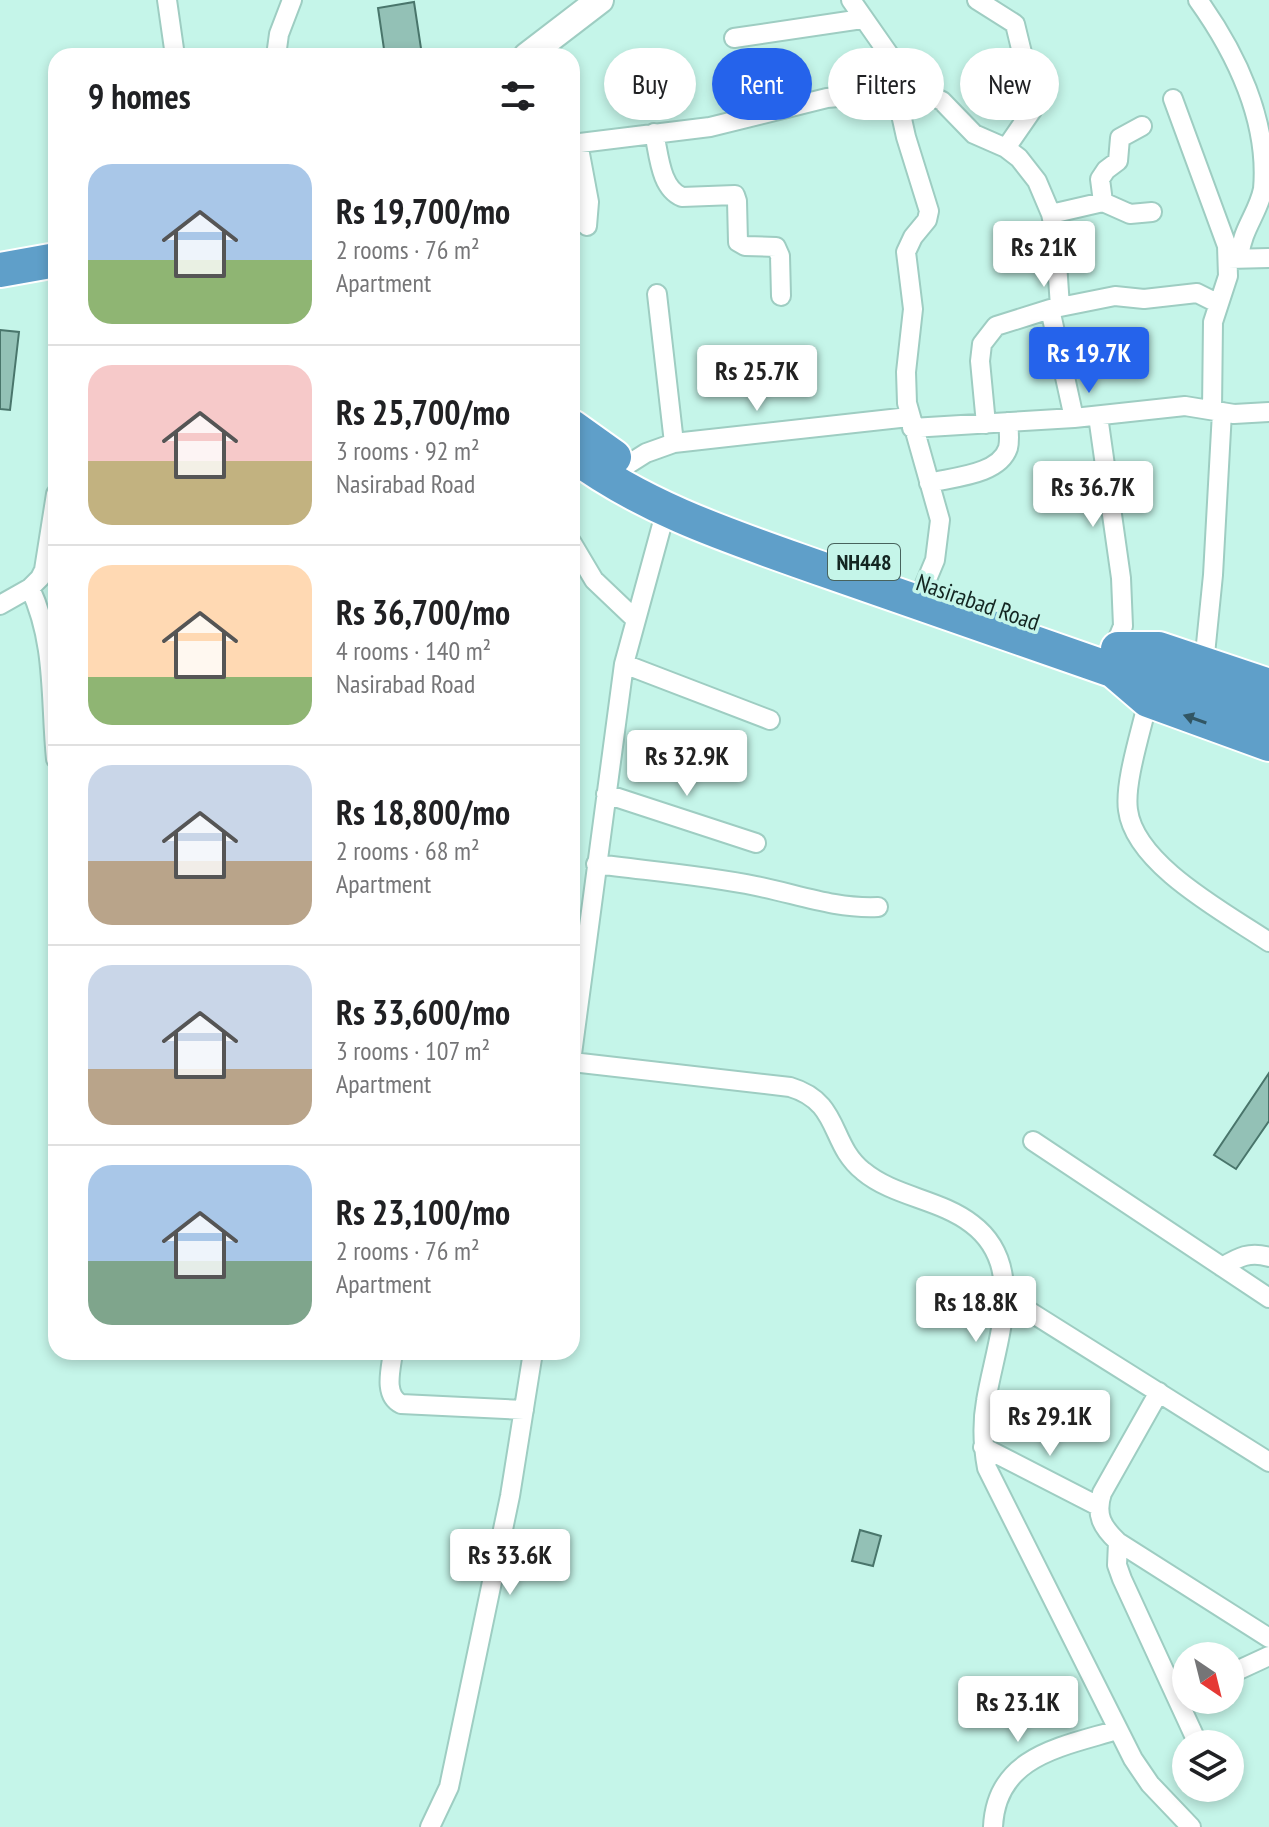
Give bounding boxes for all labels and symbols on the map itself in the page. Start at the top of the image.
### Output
pin: Rs 21K [979,221,1109,289]
pin: Rs 19.7K [1006,327,1172,395]
pin: Rs 25.7K [674,345,840,413]
pin: Rs 36.7K [1010,461,1176,529]
road number: NH448 [828,544,900,580]
street label: Nasirabad Road [912,566,1044,638]
one-way arrow [1183,712,1207,724]
pin: Rs 32.9K [604,730,770,798]
pin: Rs 18.8K [893,1276,1059,1344]
pin: Rs 29.1K [967,1390,1133,1458]
pin: Rs 33.6K [427,1529,593,1597]
north arrow [1172,1642,1244,1714]
pin: Rs 23.1K [935,1676,1101,1744]

